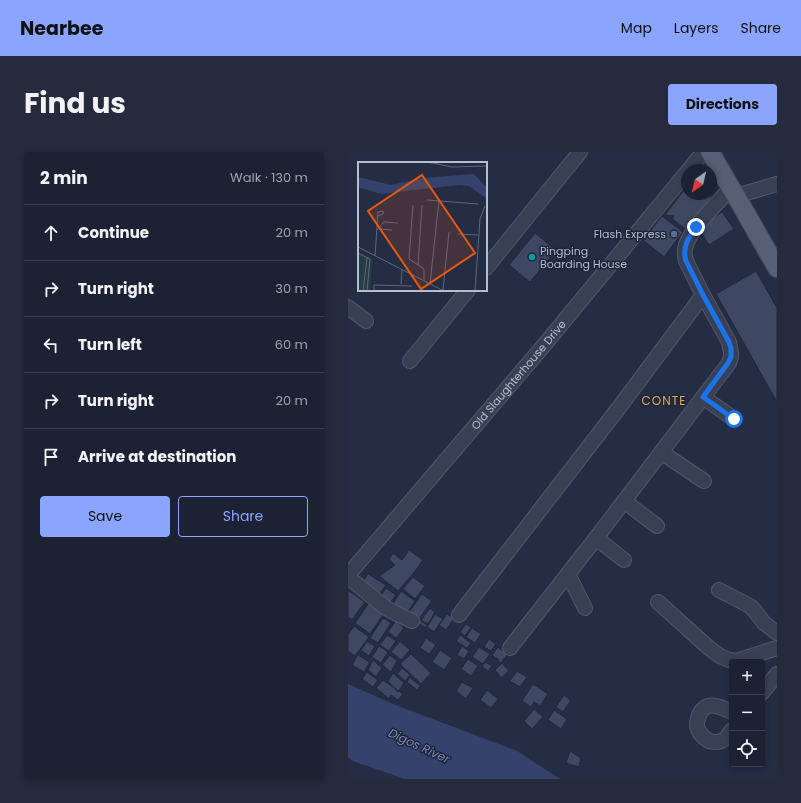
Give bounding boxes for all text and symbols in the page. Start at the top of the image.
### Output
text: Nearbee [20,15,103,42]
text: Map [621,18,652,38]
text: Layers [674,18,718,38]
text: Share [740,18,781,38]
text: Find us [24,84,126,123]
button: Directions [668,84,777,125]
inset map [358,162,487,291]
north arrow [681,164,717,200]
text: 2 min [40,166,88,190]
text: Walk · 130 m [230,168,308,187]
route end [687,218,705,236]
icon: ahead [40,222,62,244]
text: Continue [78,222,149,243]
text: 20 m [275,223,308,242]
place label: Flash Express [594,226,666,242]
marker: Flash Express [669,229,679,239]
place label: Pingping Boarding House [540,243,627,272]
marker: Pingping Boarding House [527,252,537,262]
icon: right [40,278,62,300]
text: Turn right [78,278,154,299]
text: 30 m [275,279,308,298]
street label: Old Slaughterhouse Drive [467,316,570,433]
icon: left [40,334,62,356]
text: Turn left [78,334,142,355]
text: 60 m [275,335,308,354]
icon: right [40,390,62,412]
text: Turn right [78,390,154,411]
text: 20 m [275,391,308,410]
district label: CONTE [642,392,686,409]
route start [725,410,743,428]
icon: arrive [40,446,62,468]
text: Arrive at destination [78,446,236,467]
button: Save [40,496,170,537]
button: Share [178,496,308,537]
map controls [729,659,765,767]
button: + [729,659,765,695]
button: − [729,695,765,731]
water label: Digos River [386,724,453,767]
button: locate [729,731,765,767]

